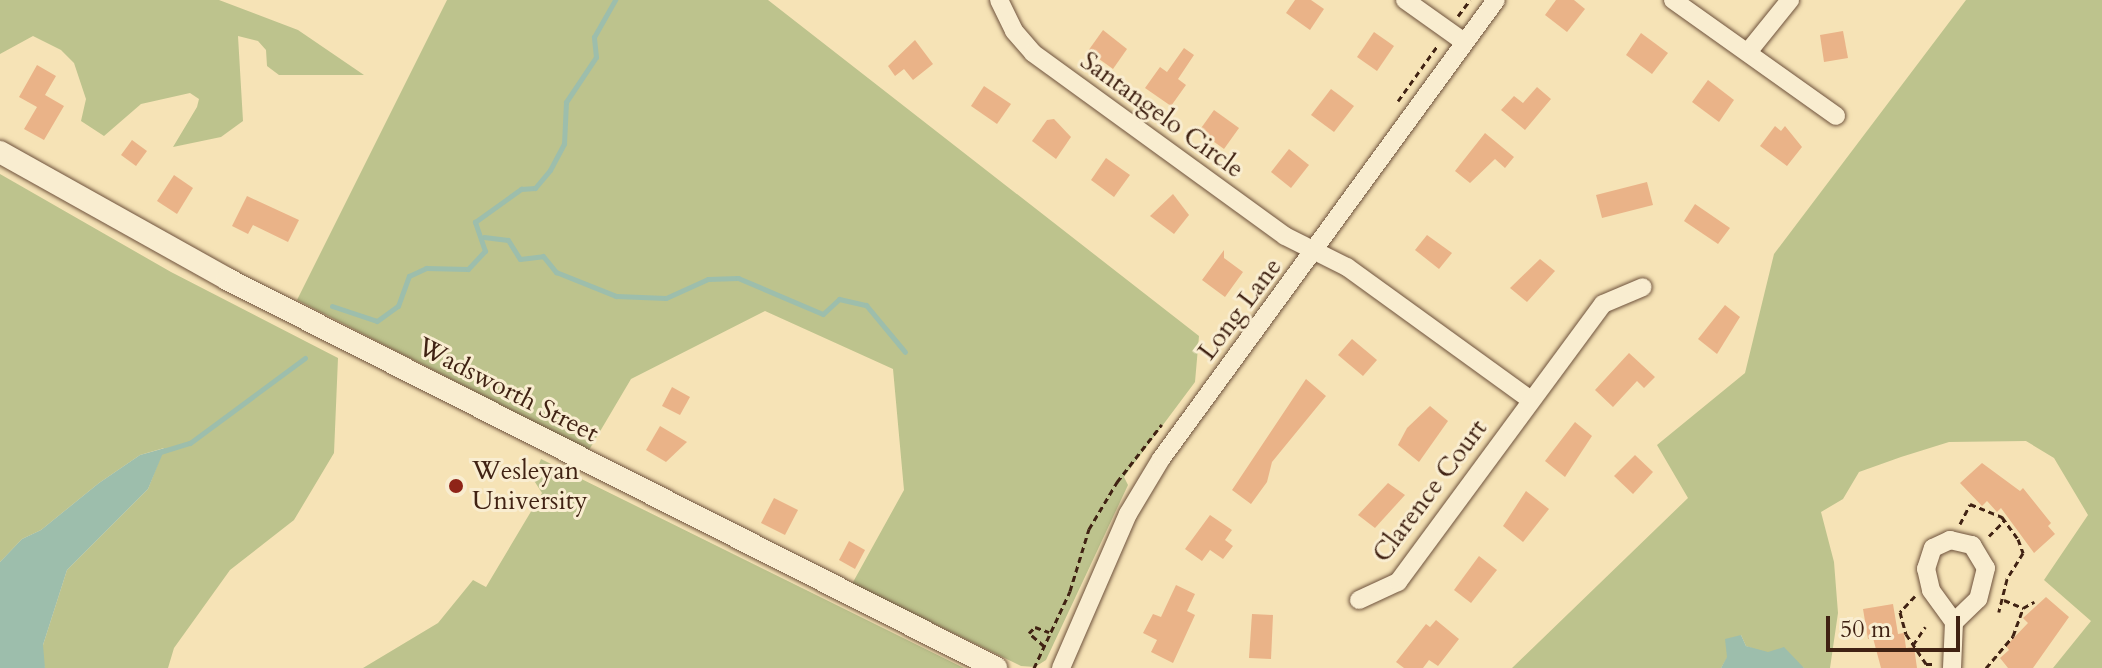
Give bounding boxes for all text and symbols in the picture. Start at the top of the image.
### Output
street label: Santangelo Circle [1074,45,1250,185]
street label: Long Lane [1192,252,1288,366]
street label: Wadsworth Street [412,331,604,449]
street label: Clarence Court [1366,414,1494,568]
place label: Wesleyan University [472,455,588,516]
marker: Wesleyan University [447,477,465,495]
scale bar [1830,600,1964,650]
text: 50 m [1840,613,1891,646]

